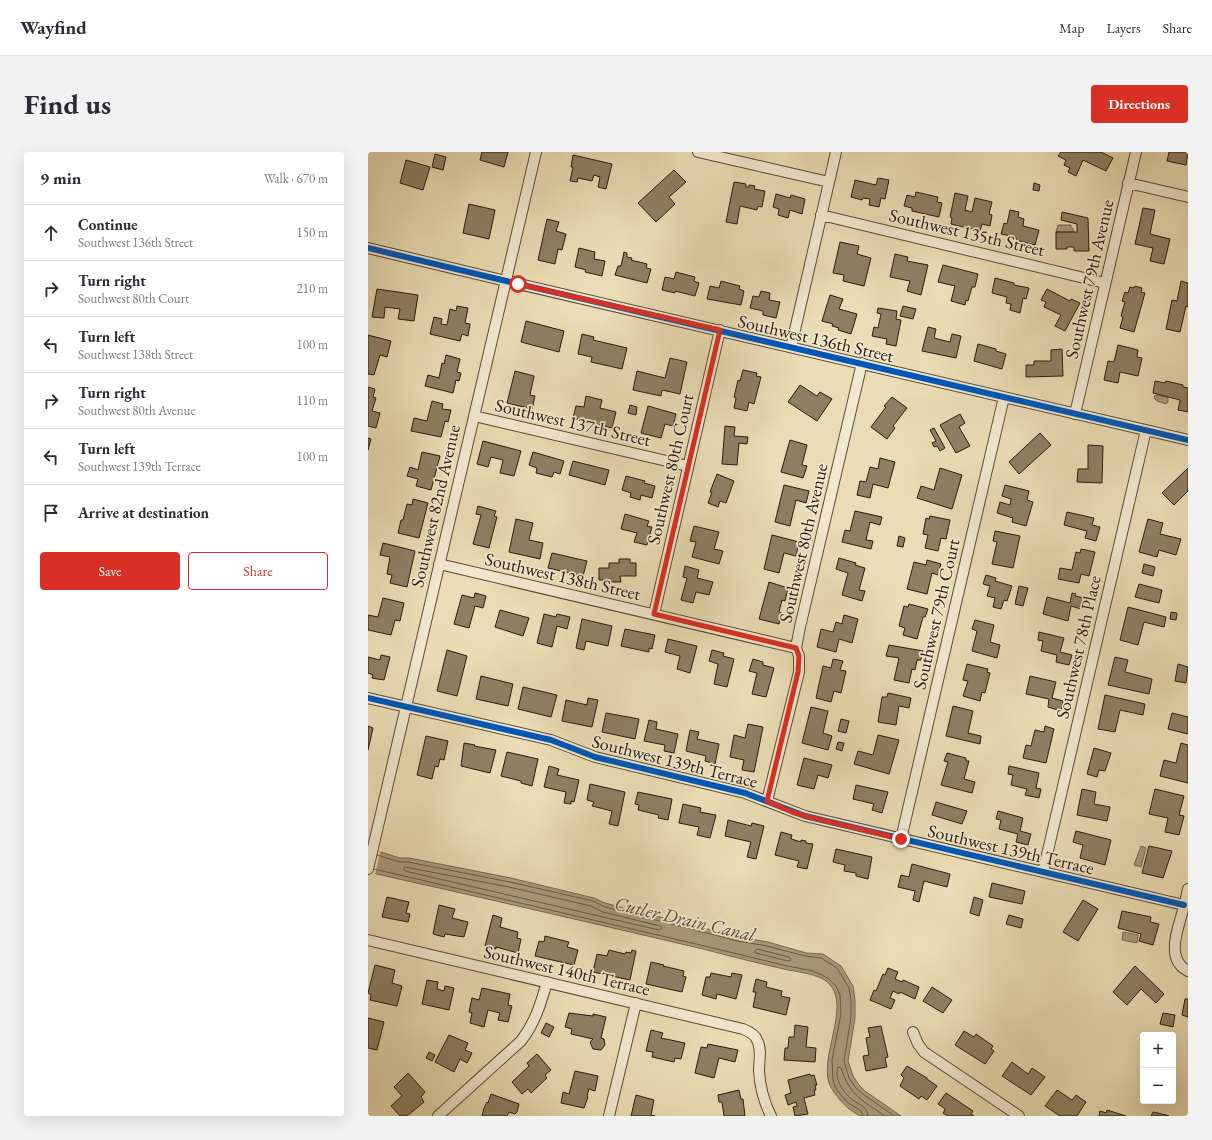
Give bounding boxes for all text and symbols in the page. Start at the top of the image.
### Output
text: Wayfind [20,15,87,40]
text: Map [1059,19,1084,37]
text: Layers [1106,19,1141,37]
text: Share [1163,19,1192,37]
button: Directions [1091,85,1188,123]
text: Find us [24,86,111,122]
text: 9 min [40,167,81,189]
text: Walk · 670 m [264,170,328,187]
street label: Southwest 79th Avenue [1059,197,1119,361]
street label: Southwest 135th Street [887,203,1047,261]
text: Continue [78,215,138,234]
icon: ahead [40,222,62,244]
text: 150 m [297,224,328,241]
text: Southwest 136th Street [78,234,193,251]
text: Turn right [78,271,146,290]
route start [509,275,527,293]
icon: right [40,278,62,300]
text: 210 m [297,280,328,297]
text: Southwest 80th Court [78,290,189,307]
street label: Southwest 136th Street [736,309,896,367]
text: Turn left [78,327,135,346]
icon: left [40,334,62,356]
text: 100 m [297,336,328,353]
text: Southwest 138th Street [78,346,193,363]
text: Turn right [78,383,146,402]
icon: right [40,390,62,412]
street label: Southwest 80th Court [641,391,699,547]
text: 110 m [297,392,328,409]
street label: Southwest 137th Street [493,393,653,451]
text: Southwest 80th Avenue [78,402,195,419]
street label: Southwest 82nd Avenue [405,422,465,590]
text: Turn left [78,439,135,458]
icon: left [40,446,62,468]
text: 100 m [297,448,328,465]
text: Southwest 139th Terrace [78,458,201,475]
street label: Southwest 80th Avenue [773,461,833,625]
icon: arrive [40,502,62,524]
text: Arrive at destination [78,503,209,522]
street label: Southwest 79th Court [907,536,965,692]
street label: Southwest 138th Street [483,547,643,605]
button: Save [40,552,180,590]
button: Share [188,552,328,590]
street label: Southwest 78th Place [1050,573,1106,721]
street label: Southwest 139th Terrace [590,729,760,793]
street label: Southwest 139th Terrace [926,819,1096,879]
route end [892,830,910,848]
water label: Cutler Drain Canal [612,891,758,947]
street label: Southwest 140th Terrace [482,940,652,1000]
map controls [1140,1032,1176,1104]
button: + [1140,1032,1176,1068]
button: − [1140,1068,1176,1104]

